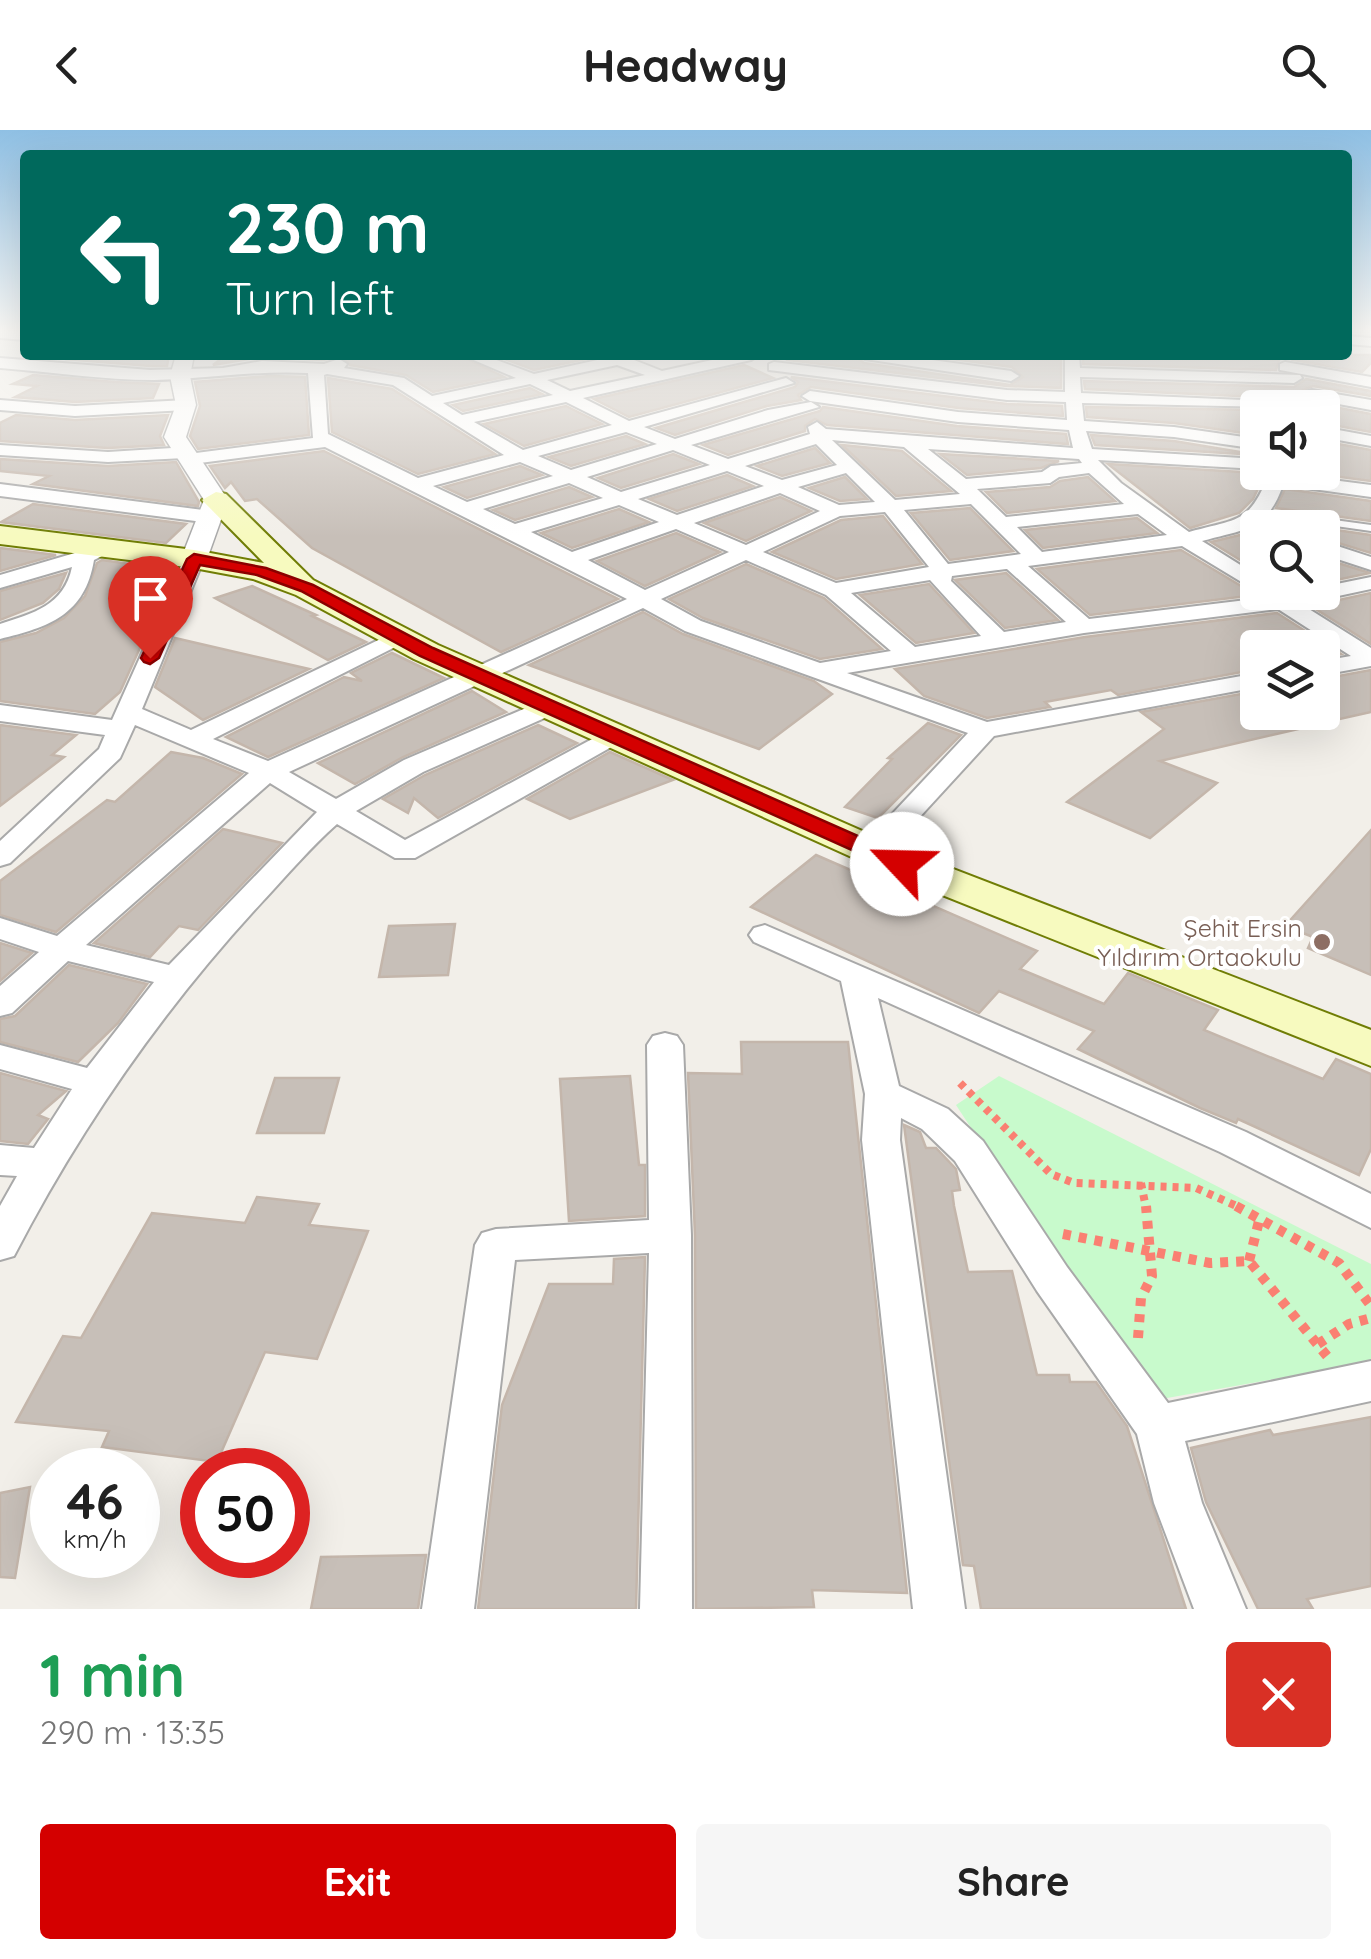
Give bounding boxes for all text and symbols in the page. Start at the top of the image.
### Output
text: Headway [583,37,788,93]
icon: back [40,38,95,93]
icon: search [1276,38,1331,93]
text: 230 m [225,183,430,271]
icon: left [60,190,190,320]
text: Turn left [225,270,395,326]
map controls [1240,390,1340,730]
button: sound [1240,390,1340,490]
button: search [1240,510,1340,610]
pin [108,556,193,659]
icon: arrive [123,571,178,626]
button: layers [1240,630,1340,730]
position arrow [850,812,954,916]
place label: Şehit Ersin Yıldırım Ortaokulu [1097,912,1302,972]
marker: Şehit Ersin Yıldırım Ortaokulu [1311,931,1333,953]
speed limit sign: 50 [180,1448,310,1578]
text: 46 [66,1469,124,1532]
text: km/h [63,1523,127,1554]
text: 1 min [40,1637,185,1712]
button: close [1226,1642,1331,1747]
text: 290 m · 13:35 [40,1712,225,1752]
button: Exit [40,1824,676,1939]
button: Share [696,1824,1331,1939]

